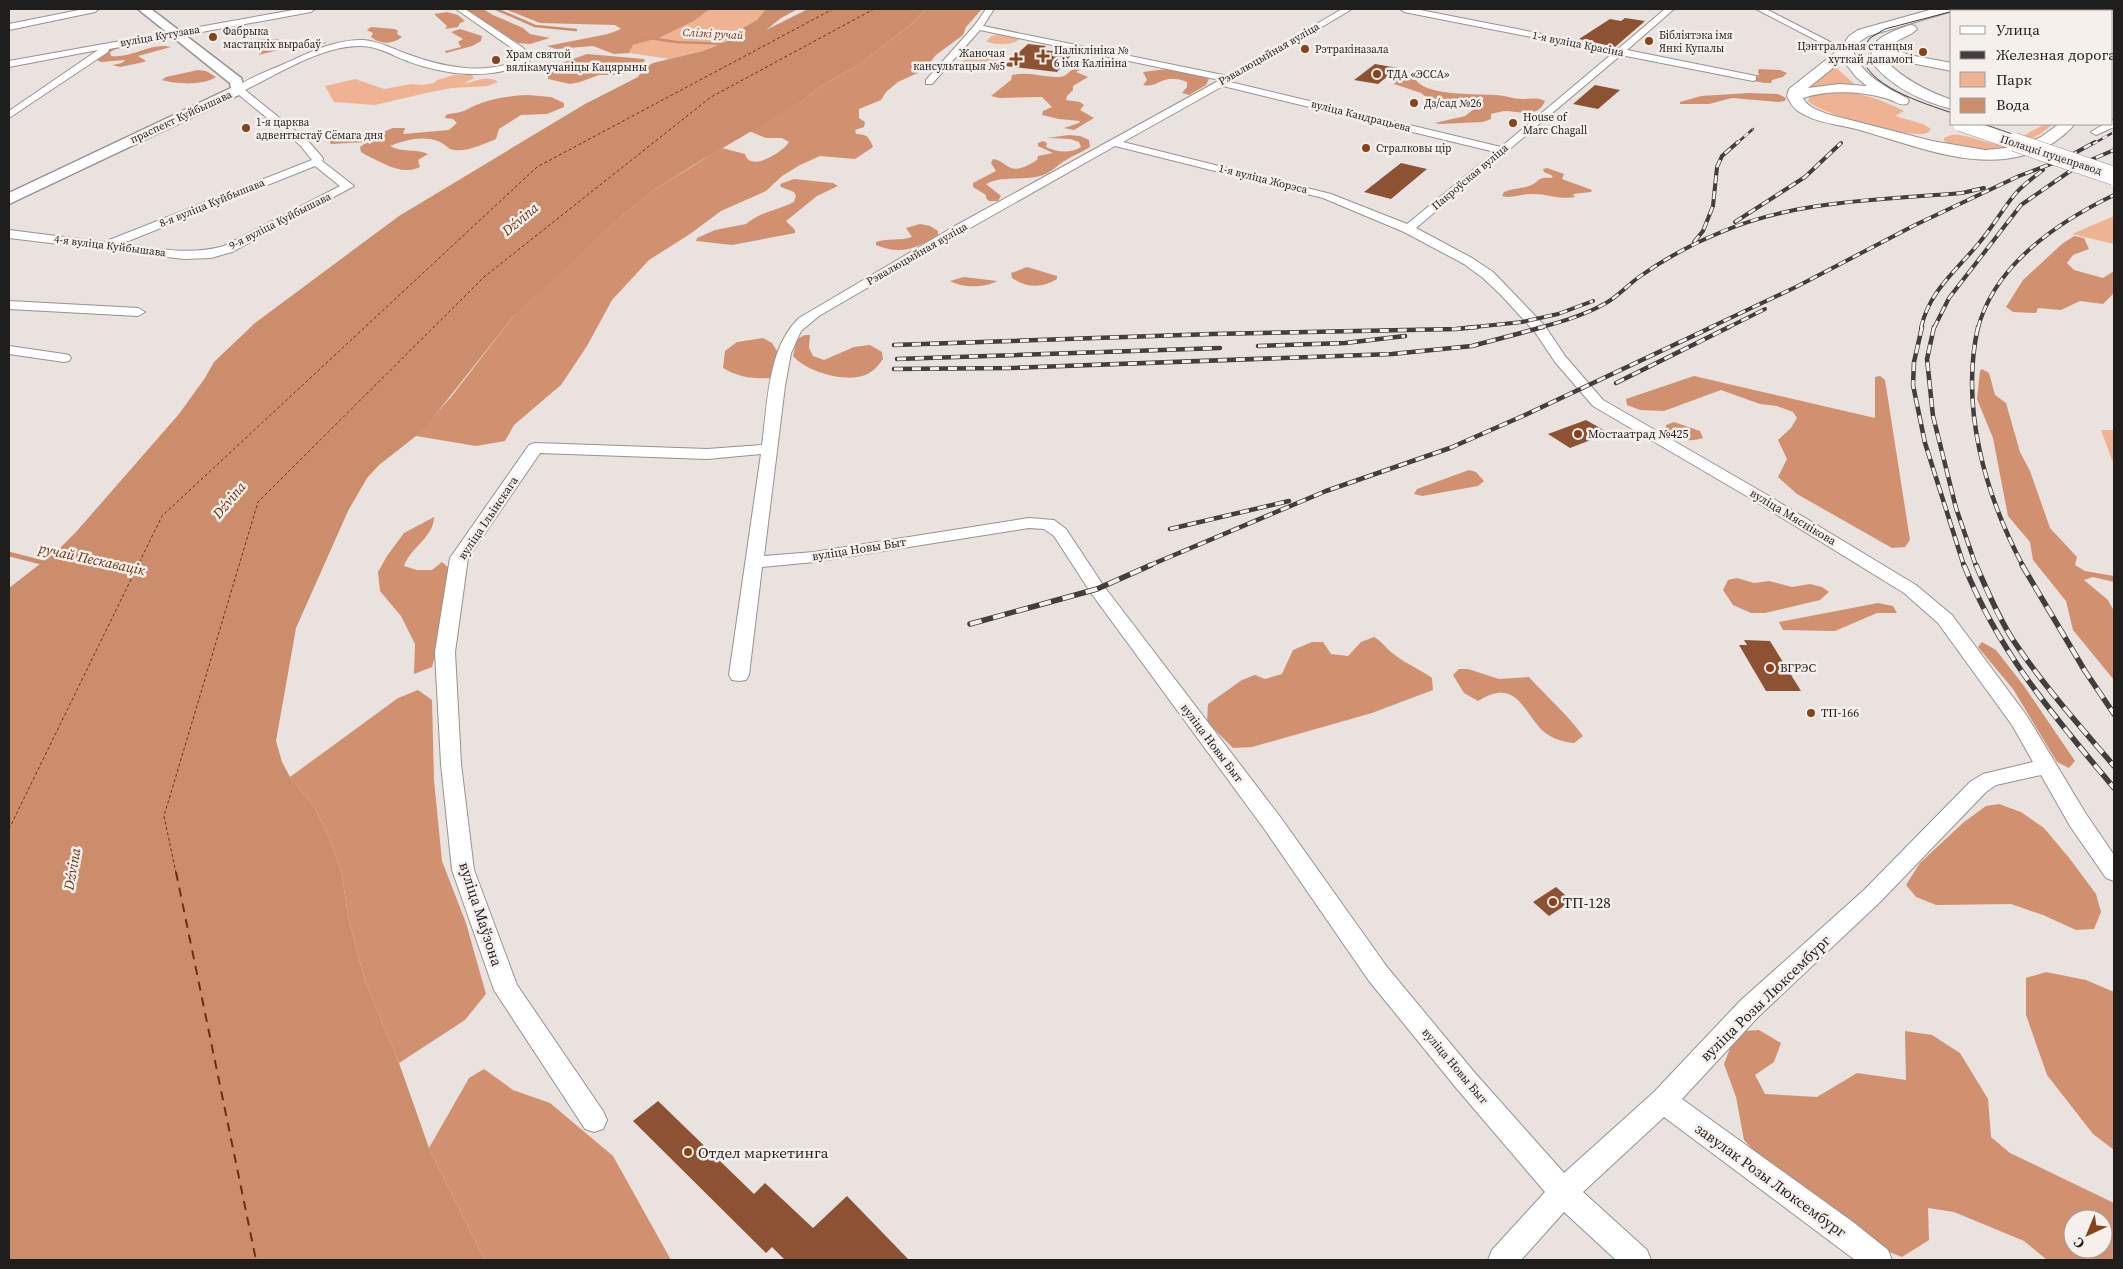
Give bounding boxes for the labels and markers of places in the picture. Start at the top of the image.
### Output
place label: Фабрыка мастацкіх вырабаў [223,24,321,52]
place label: Бібліятэка імя Янкі Купалы [1659,28,1733,56]
marker: Фабрыка мастацкіх вырабаў [207,31,219,43]
marker: Бібліятэка імя Янкі Купалы [1643,35,1655,47]
place label: Цэнтральная станцыя хуткай дапамогі [1797,39,1913,67]
place label: Рэтракіназала [1315,42,1389,57]
place label: Паліклініка № 6 імя Калініна [1054,43,1129,71]
marker: Рэтракіназала [1299,43,1311,55]
place label: Жаночая кансультацыя №5 [913,46,1005,74]
marker: Цэнтральная станцыя хуткай дапамогі [1917,46,1929,58]
place label: Храм святой вялікамучаніцы Кацярыны [506,47,647,75]
marker: Паліклініка № 6 імя Калініна [1036,49,1050,63]
marker: Жаночая кансультацыя №5 [1009,52,1023,66]
marker: Храм святой вялікамучаніцы Кацярыны [490,54,502,66]
place label: ТДА «ЭССА» [1387,67,1450,82]
marker: ТДА «ЭССА» [1371,68,1383,80]
place label: Дз/сад №26 [1424,96,1482,111]
marker: Дз/сад №26 [1408,97,1420,109]
place label: House of Marc Chagall [1523,110,1587,138]
place label: 1-я царква адвентыстаў Сёмага дня [256,115,383,143]
marker: House of Marc Chagall [1507,117,1519,129]
marker: 1-я царква адвентыстаў Сёмага дня [240,122,252,134]
place label: Стралковы цір [1376,141,1451,156]
marker: Стралковы цір [1360,142,1372,154]
place label: Мостаатрад №425 [1588,426,1689,442]
marker: Мостаатрад №425 [1572,428,1584,440]
place label: ВГРЭС [1780,660,1817,676]
marker: ВГРЭС [1764,662,1776,674]
place label: ТП-166 [1821,705,1859,721]
marker: ТП-166 [1805,707,1817,719]
place label: ТП-128 [1563,892,1611,913]
marker: ТП-128 [1547,896,1559,908]
place label: Отдел маркетинга [698,1142,829,1163]
marker: Отдел маркетинга [682,1146,694,1158]

